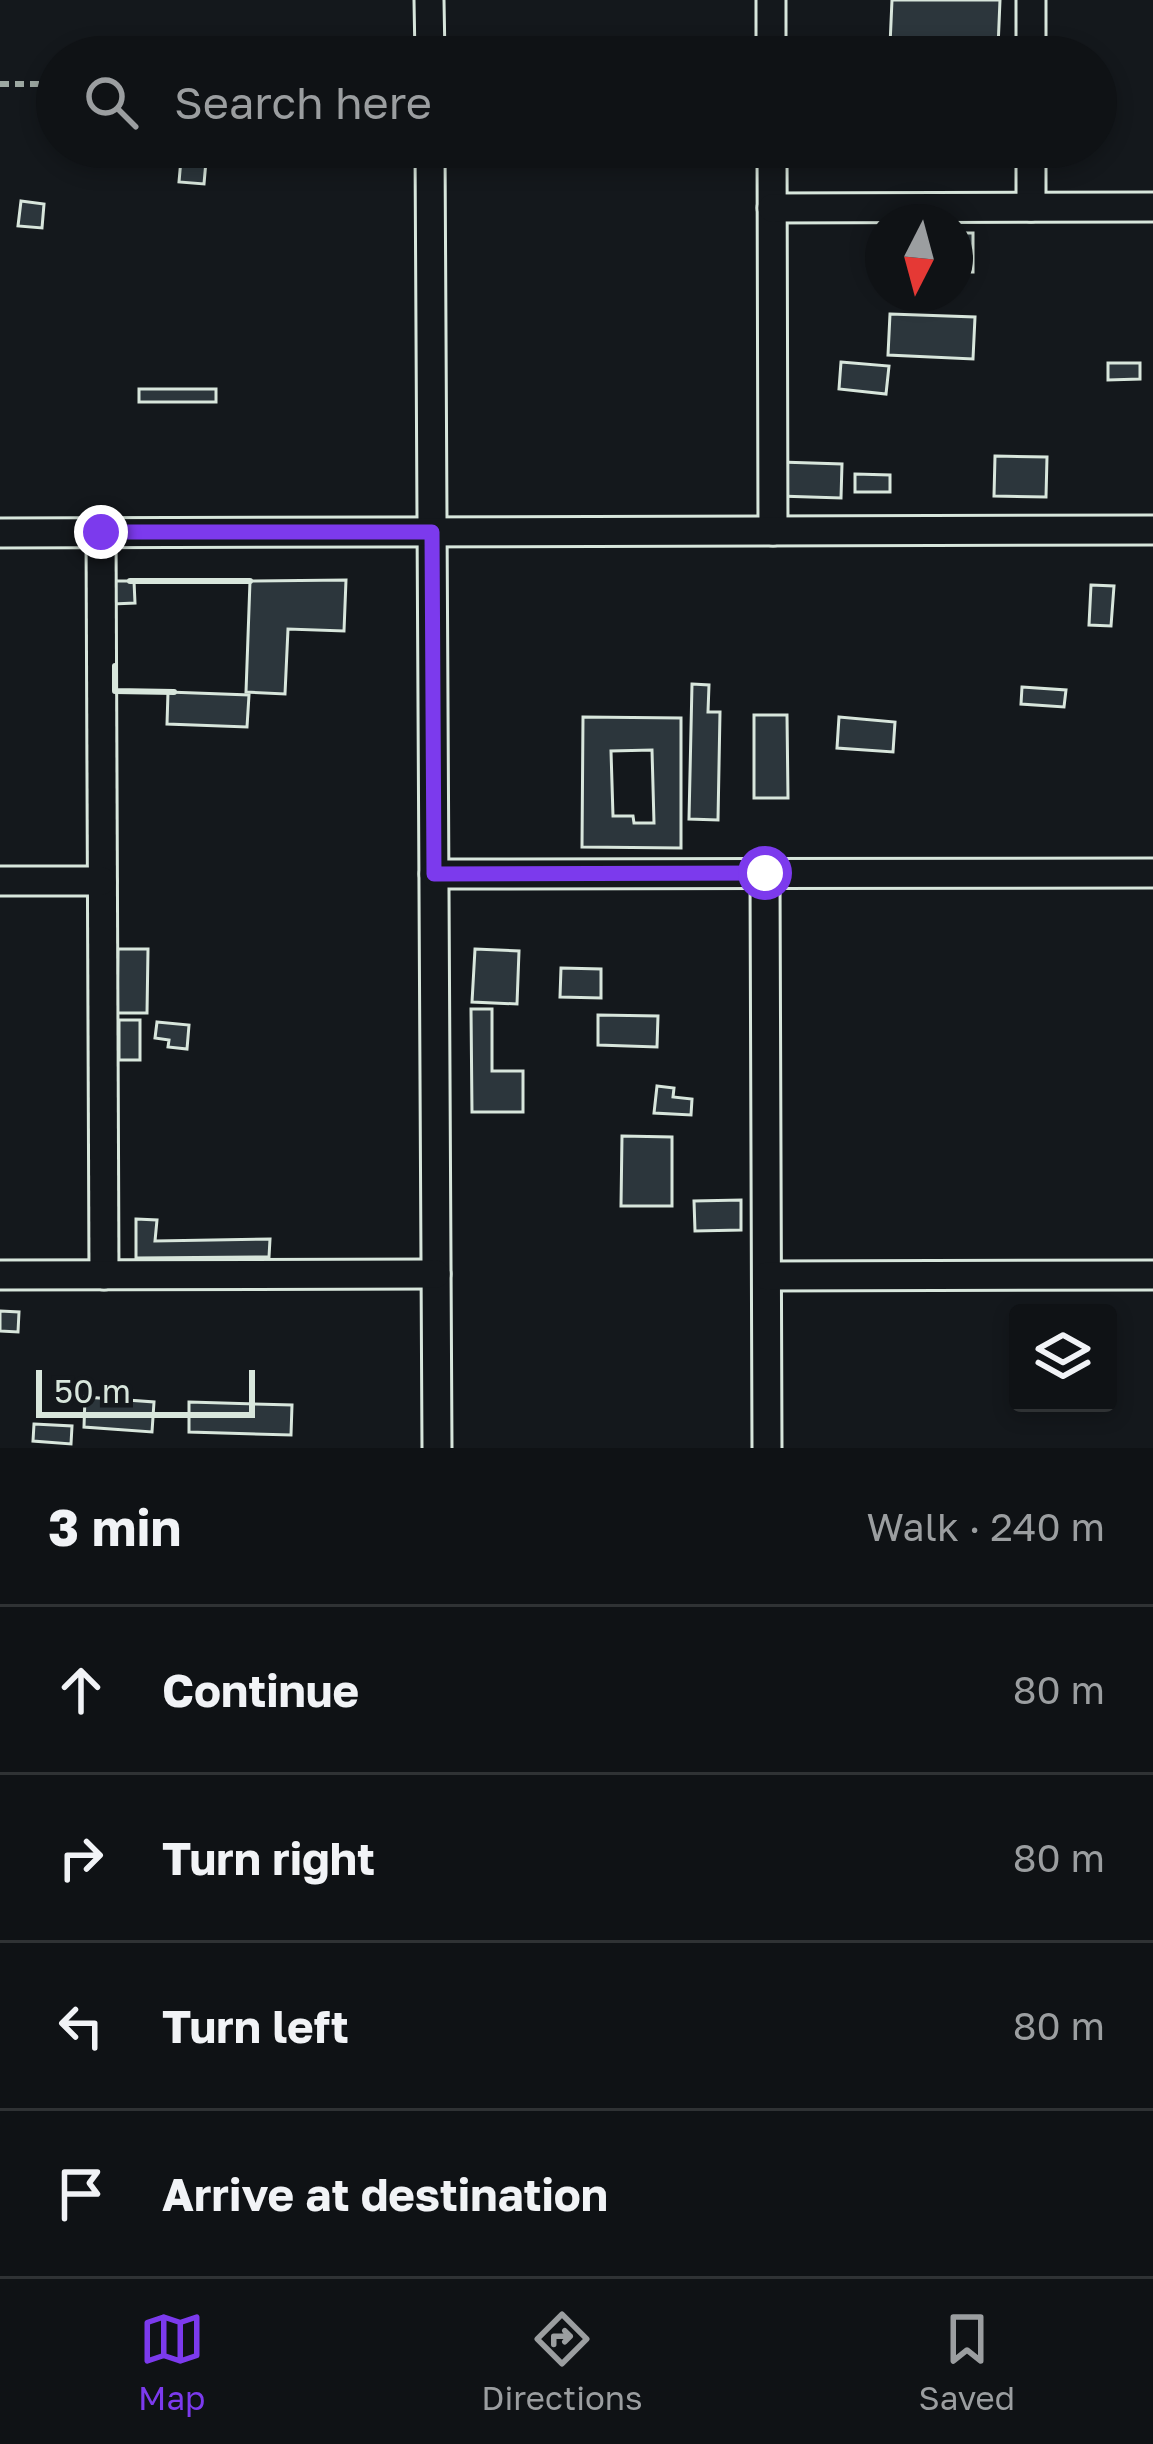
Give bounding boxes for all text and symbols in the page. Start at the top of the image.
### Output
search box [36,36,1117,168]
icon: search [78,69,144,135]
text: Search here [174,75,432,129]
north arrow [865,204,973,312]
route end [74,505,128,559]
route start [738,846,792,900]
map controls [1009,1304,1117,1412]
button: layers [1009,1304,1117,1412]
scale bar [36,1364,255,1417]
text: 50 m [54,1371,131,1410]
text: 3 min [48,1496,181,1557]
text: Walk · 240 m [867,1503,1105,1550]
icon: ahead [48,1657,114,1723]
text: Continue [162,1663,359,1717]
text: 80 m [1013,1666,1105,1713]
icon: right [48,1825,114,1891]
text: Turn right [162,1831,375,1885]
text: 80 m [1013,1834,1105,1881]
icon: left [48,1993,114,2059]
text: Turn left [162,1999,349,2053]
text: 80 m [1013,2002,1105,2049]
icon: arrive [48,2161,114,2227]
text: Arrive at destination [162,2167,608,2221]
tab: Map [138,2306,205,2417]
tab: Directions [481,2306,643,2417]
tab: Saved [919,2306,1015,2417]

